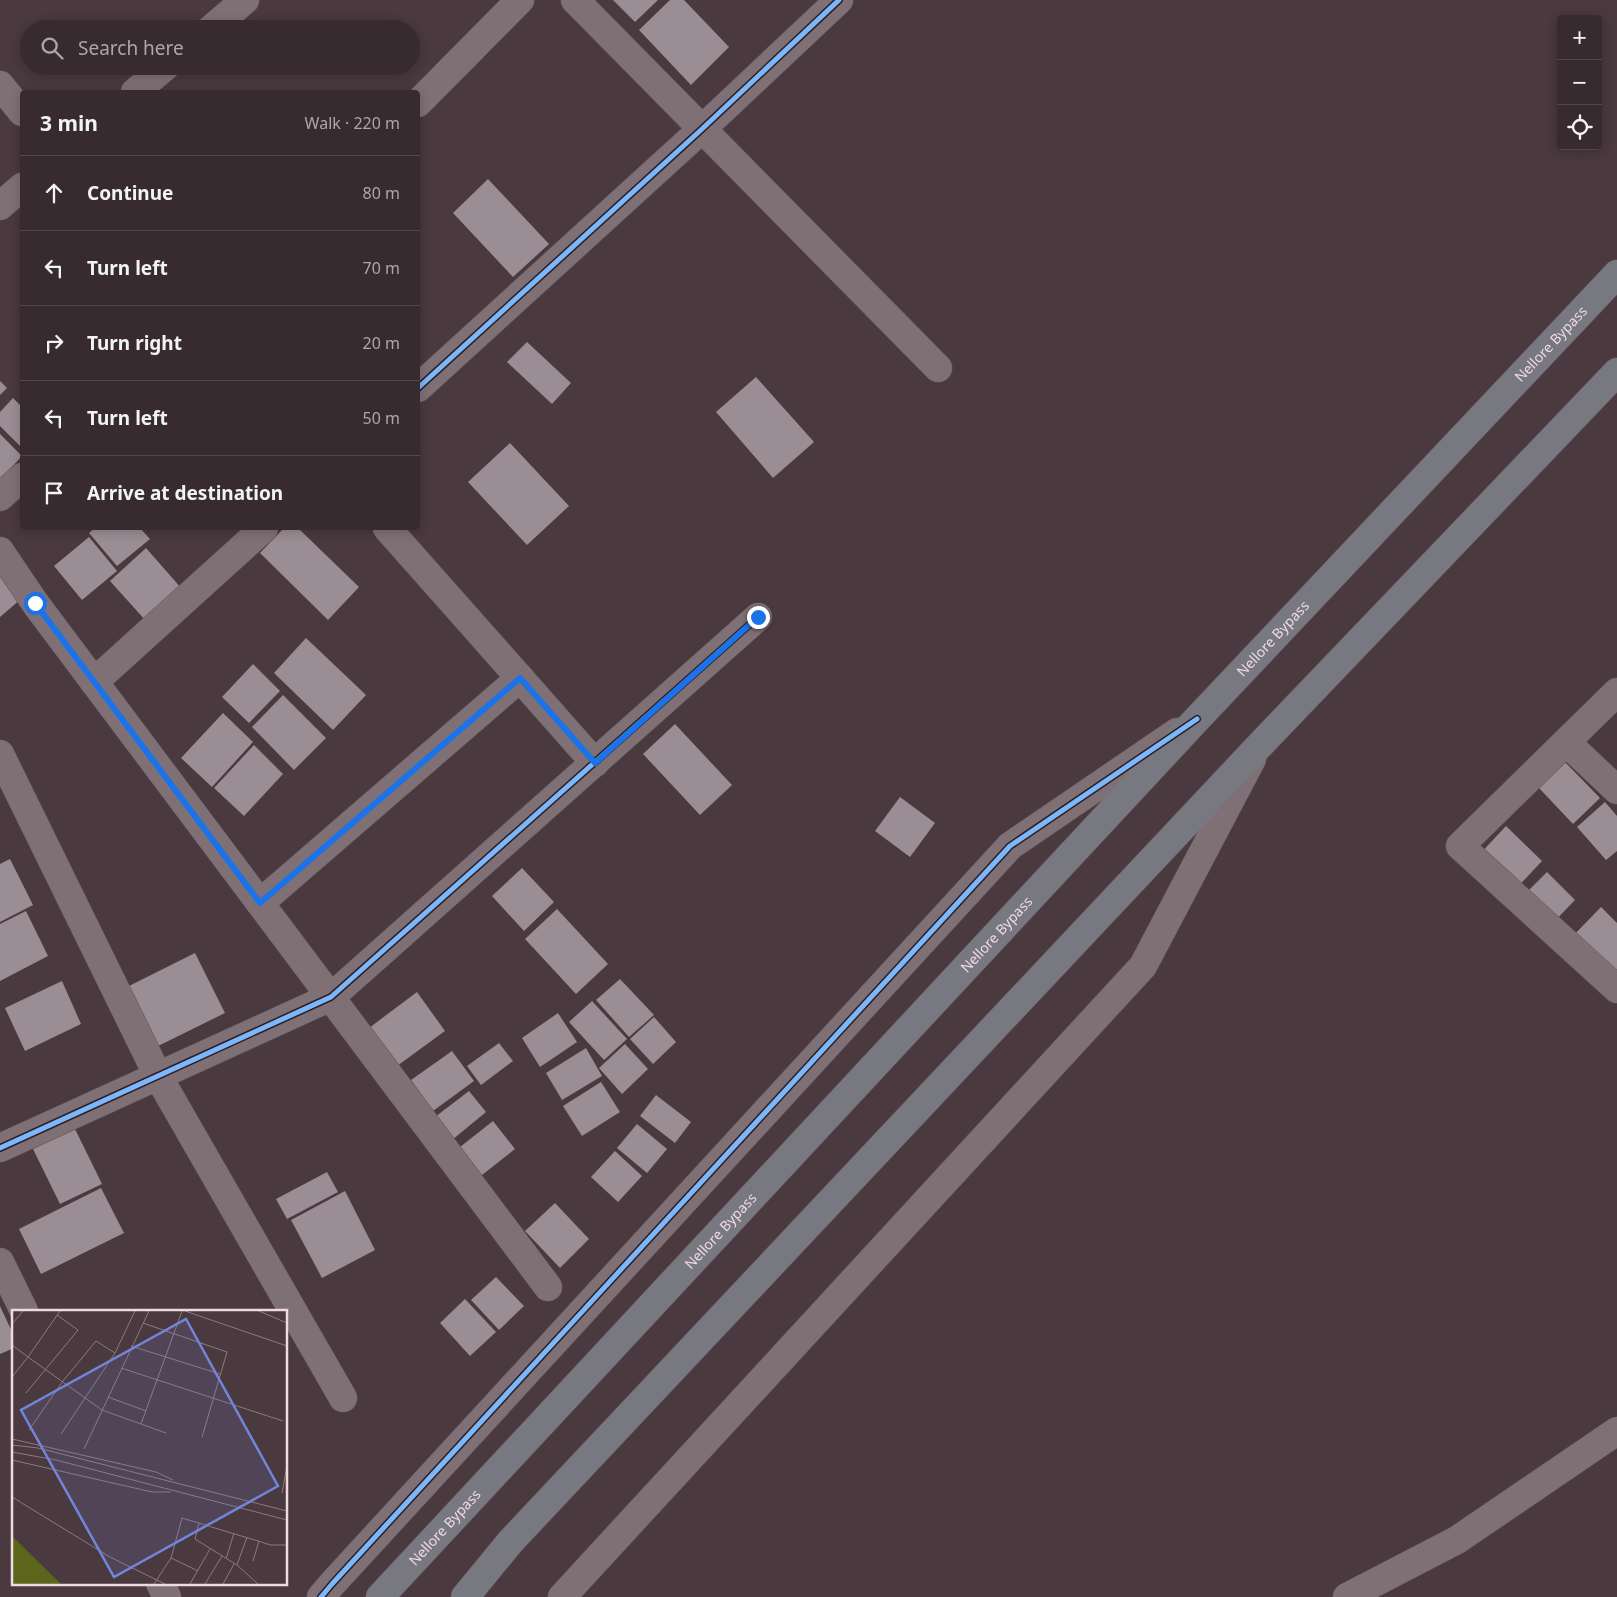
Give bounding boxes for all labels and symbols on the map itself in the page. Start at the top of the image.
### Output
street label: Nellore Bypass [1510,301,1591,386]
route start [24,592,47,615]
street label: Nellore Bypass [1232,596,1313,680]
route end [747,606,770,629]
street label: Nellore Bypass [956,892,1036,976]
street label: Nellore Bypass [680,1188,761,1273]
inset map [12,1310,288,1584]
street label: Nellore Bypass [404,1485,485,1569]

